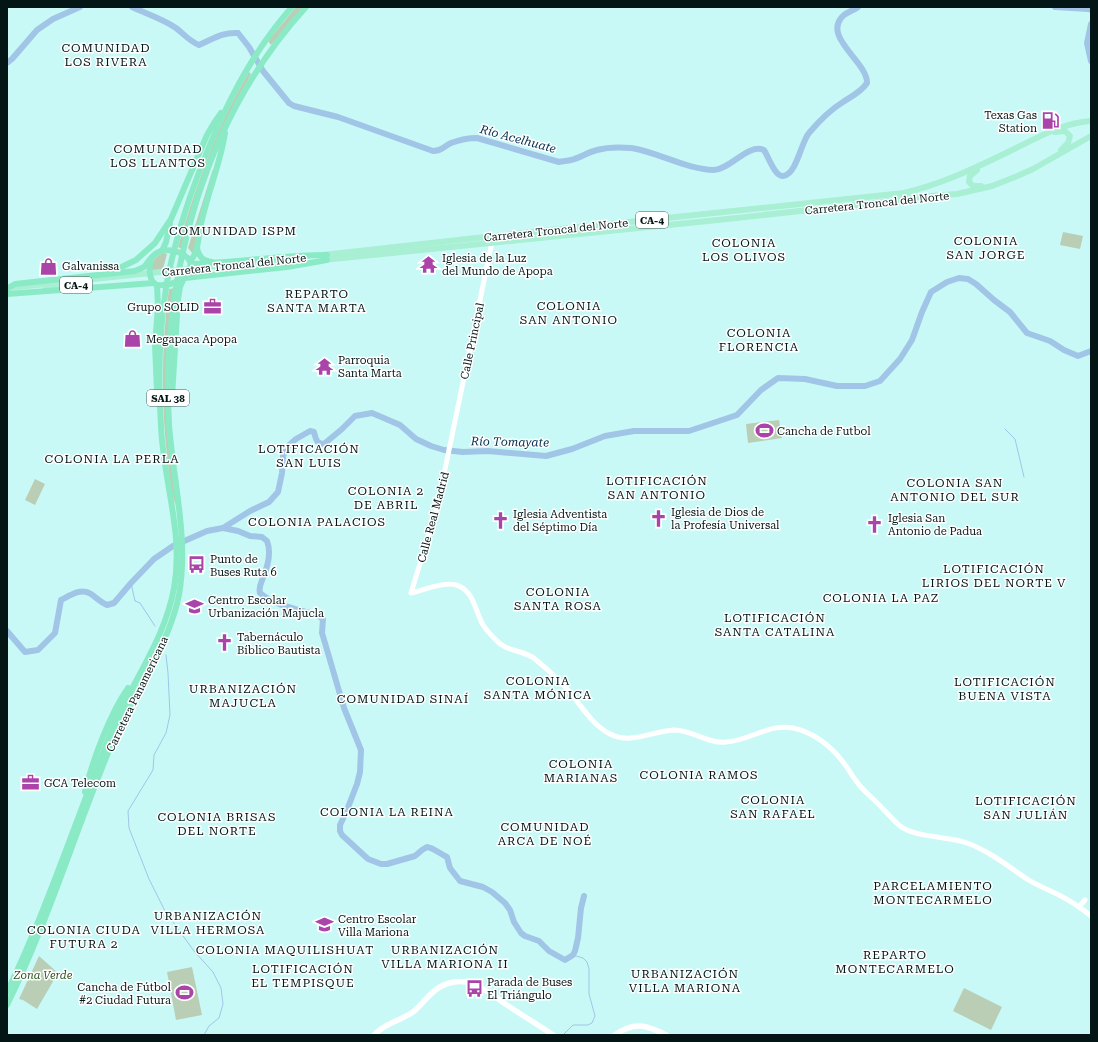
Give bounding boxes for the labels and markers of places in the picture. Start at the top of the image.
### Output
place label: Texas Gas Station [984,109,1037,135]
fuel station icon: Texas Gas Station [1040,111,1060,131]
place label: Iglesia de la Luz del Mundo de Apopa [442,252,553,278]
temple icon: Iglesia de la Luz del Mundo de Apopa [419,254,439,274]
shop icon: Galvanissa [39,256,59,276]
place label: Galvanissa [62,260,119,273]
office icon: Grupo SOLID [202,297,222,317]
place label: Grupo SOLID [127,301,199,314]
shop icon: Megapaca Apopa [123,329,143,349]
place label: Megapaca Apopa [146,333,237,346]
place label: Parroquia Santa Marta [338,354,402,380]
temple icon: Parroquia Santa Marta [315,356,335,376]
sports icon: Cancha de Futbol [754,421,774,441]
place label: Cancha de Futbol [777,425,871,438]
place label: Iglesia de Dios de la Profesía Universal [671,506,780,532]
place label: Iglesia Adventista del Séptimo Día [513,508,607,534]
church icon: Iglesia de Dios de la Profesía Universal [648,508,668,528]
church icon: Iglesia Adventista del Séptimo Día [490,510,510,530]
place label: Iglesia San Antonio de Padua [888,512,982,538]
church icon: Iglesia San Antonio de Padua [865,514,885,534]
place label: Punto de Buses Ruta 6 [210,553,277,579]
bus stop icon: Punto de Buses Ruta 6 [187,555,207,575]
place label: Centro Escolar Urbanización Majucla [208,594,324,620]
school or university icon: Centro Escolar Urbanización Majucla [185,596,205,616]
place label: Tabernáculo Bíblico Bautista [237,631,321,657]
church icon: Tabernáculo Bíblico Bautista [214,633,234,653]
office icon: GCA Telecom [21,773,41,793]
place label: GCA Telecom [44,777,116,790]
place label: Centro Escolar Villa Mariona [338,913,417,939]
school or university icon: Centro Escolar Villa Mariona [315,915,335,935]
place label: Parada de Buses El Triángulo [487,976,572,1002]
bus stop icon: Parada de Buses El Triángulo [464,978,484,998]
place label: Cancha de Fútbol #2 Ciudad Futura [77,981,172,1007]
sports icon: Cancha de Fútbol #2 Ciudad Futura [174,983,194,1003]

